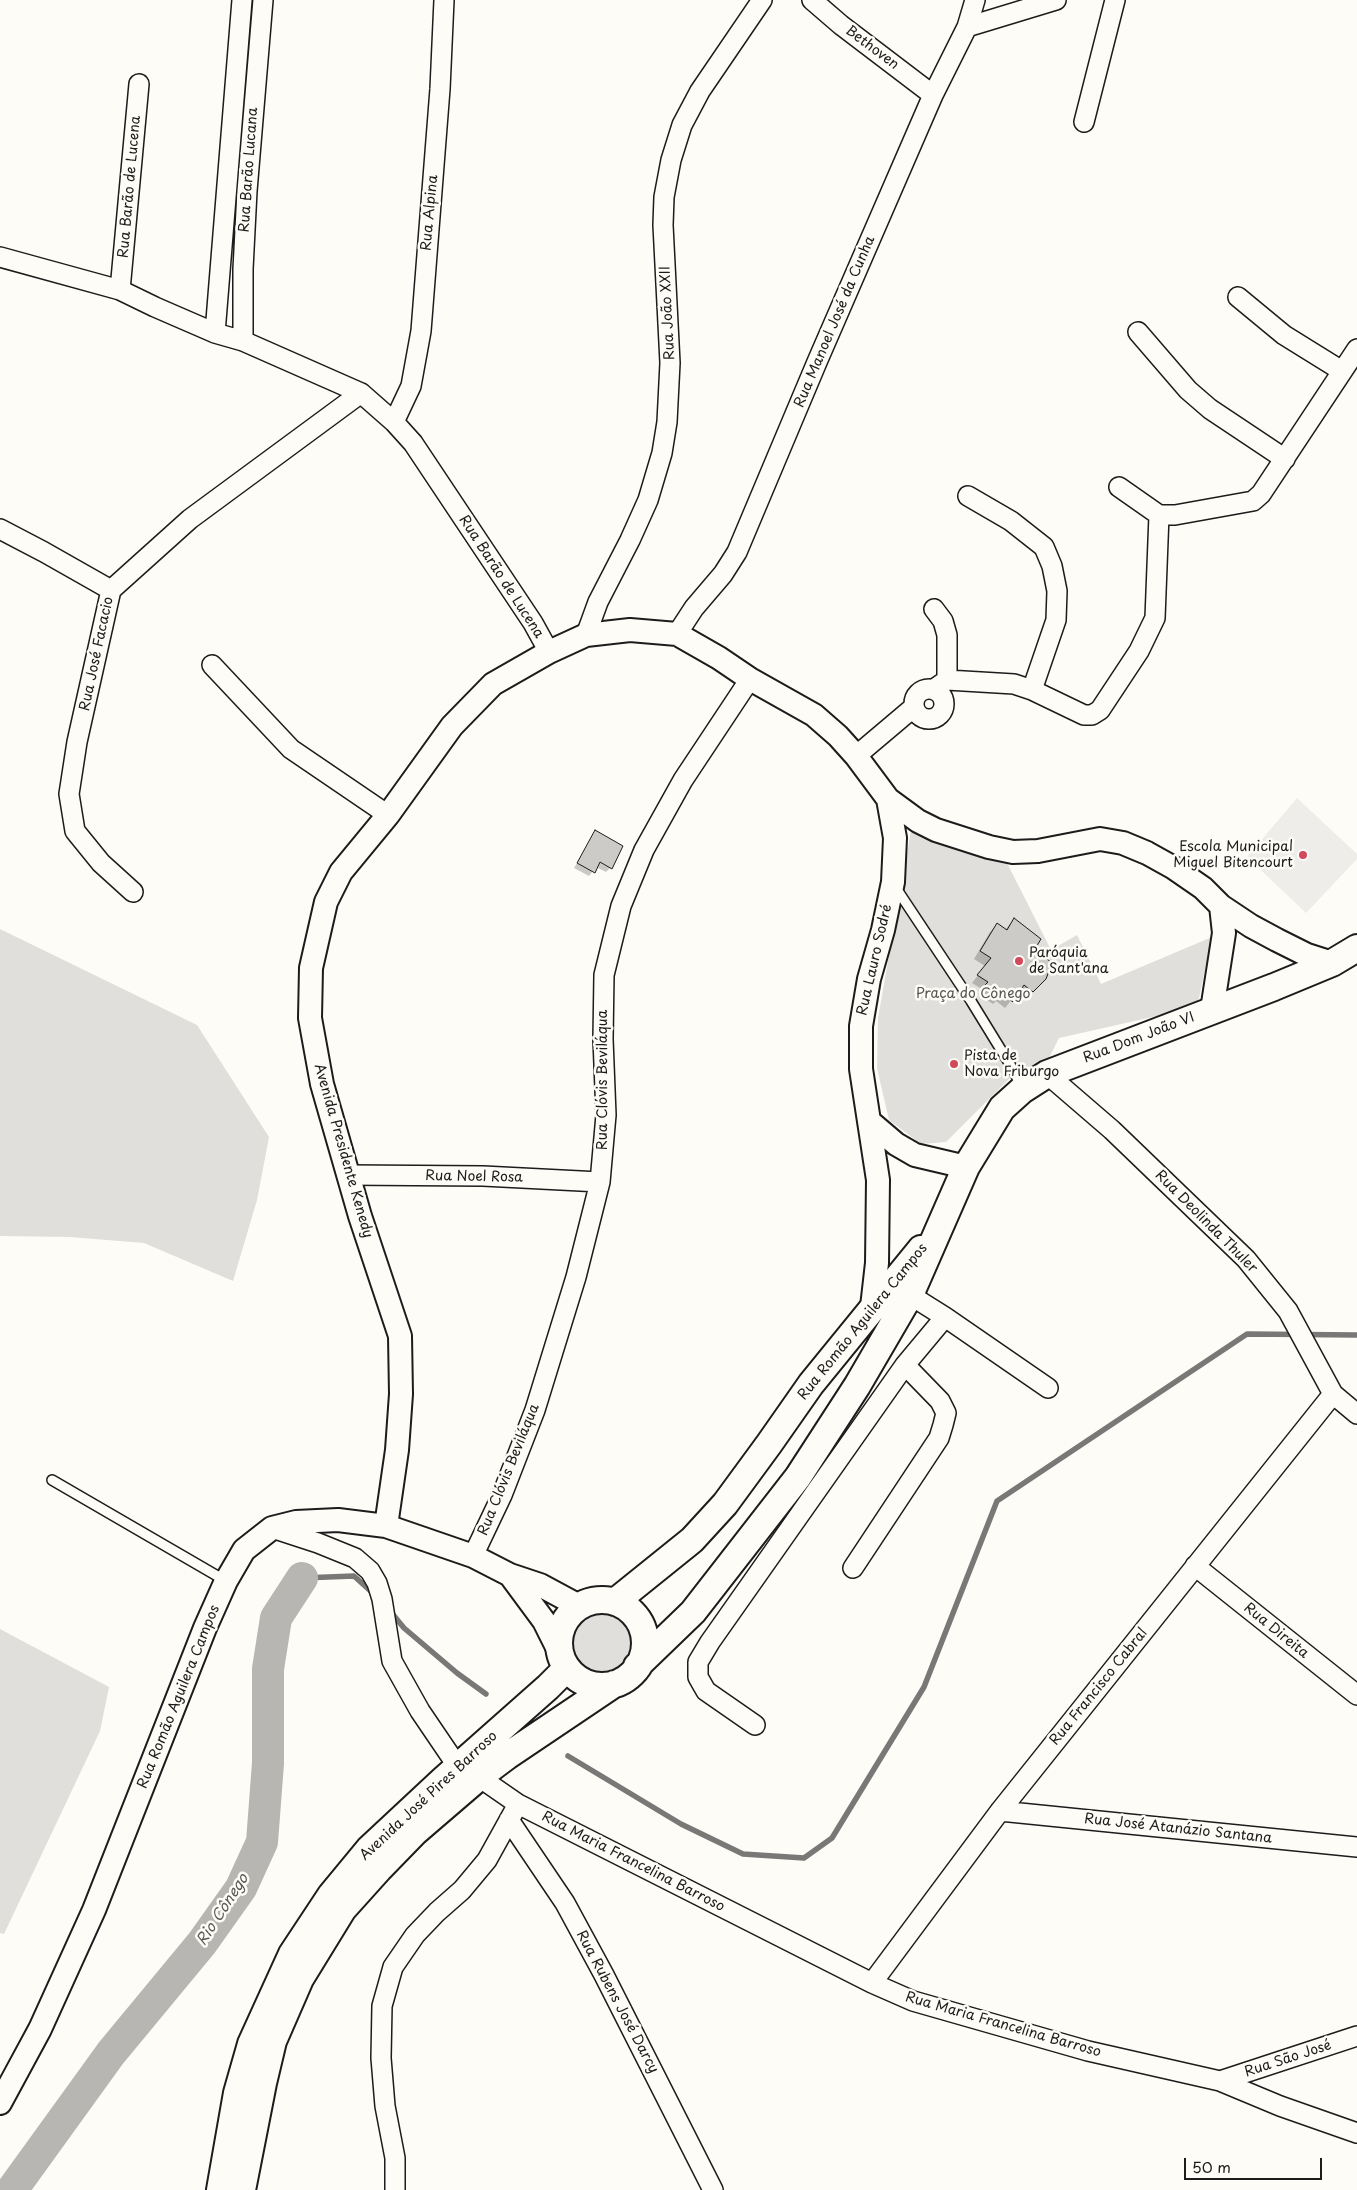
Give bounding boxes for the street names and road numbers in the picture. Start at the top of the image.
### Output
street label: Bethoven [842,23,902,73]
street label: Rua Barão Lucana [236,107,262,233]
street label: Rua Barão de Lucena [115,115,145,259]
street label: Rua Alpina [418,174,442,252]
street label: Rua Manoel José da Cunha [791,234,879,410]
street label: Rua João XXII [657,265,679,361]
street label: Rua Barão de Lucena [455,512,547,642]
street label: Rua José Facacio [77,595,117,713]
street label: Rua Lauro Sodré [854,903,896,1017]
street label: Rua Dom João VI [1081,1009,1197,1067]
street label: Rua Clóvis Beviláqua [595,1010,611,1150]
street label: Avenida Presidente Kenedy [310,1062,376,1240]
street label: Rua Deolinda Thuler [1151,1167,1261,1277]
street label: Rua Noel Rosa [425,1168,523,1186]
street label: Rua Romão Aguilera Campos [795,1240,931,1404]
street label: Rua Clóvis Beviláqua [475,1402,543,1538]
street label: Rua Direita [1240,1600,1312,1662]
street label: Rua Romão Aguilera Campos [134,1603,224,1791]
street label: Rua Francisco Cabral [1047,1625,1151,1749]
street label: Avenida José Pires Barroso [357,1728,501,1864]
street label: Rua Maria Francelina Barroso [539,1808,727,1916]
street label: Rua José Atanázio Santana [1083,1811,1273,1847]
street label: Rua Rubens José Darcy [572,1928,662,2076]
street label: Rua Maria Francelina Barroso [903,1989,1103,2061]
street label: Rua São José [1242,2037,1334,2081]

